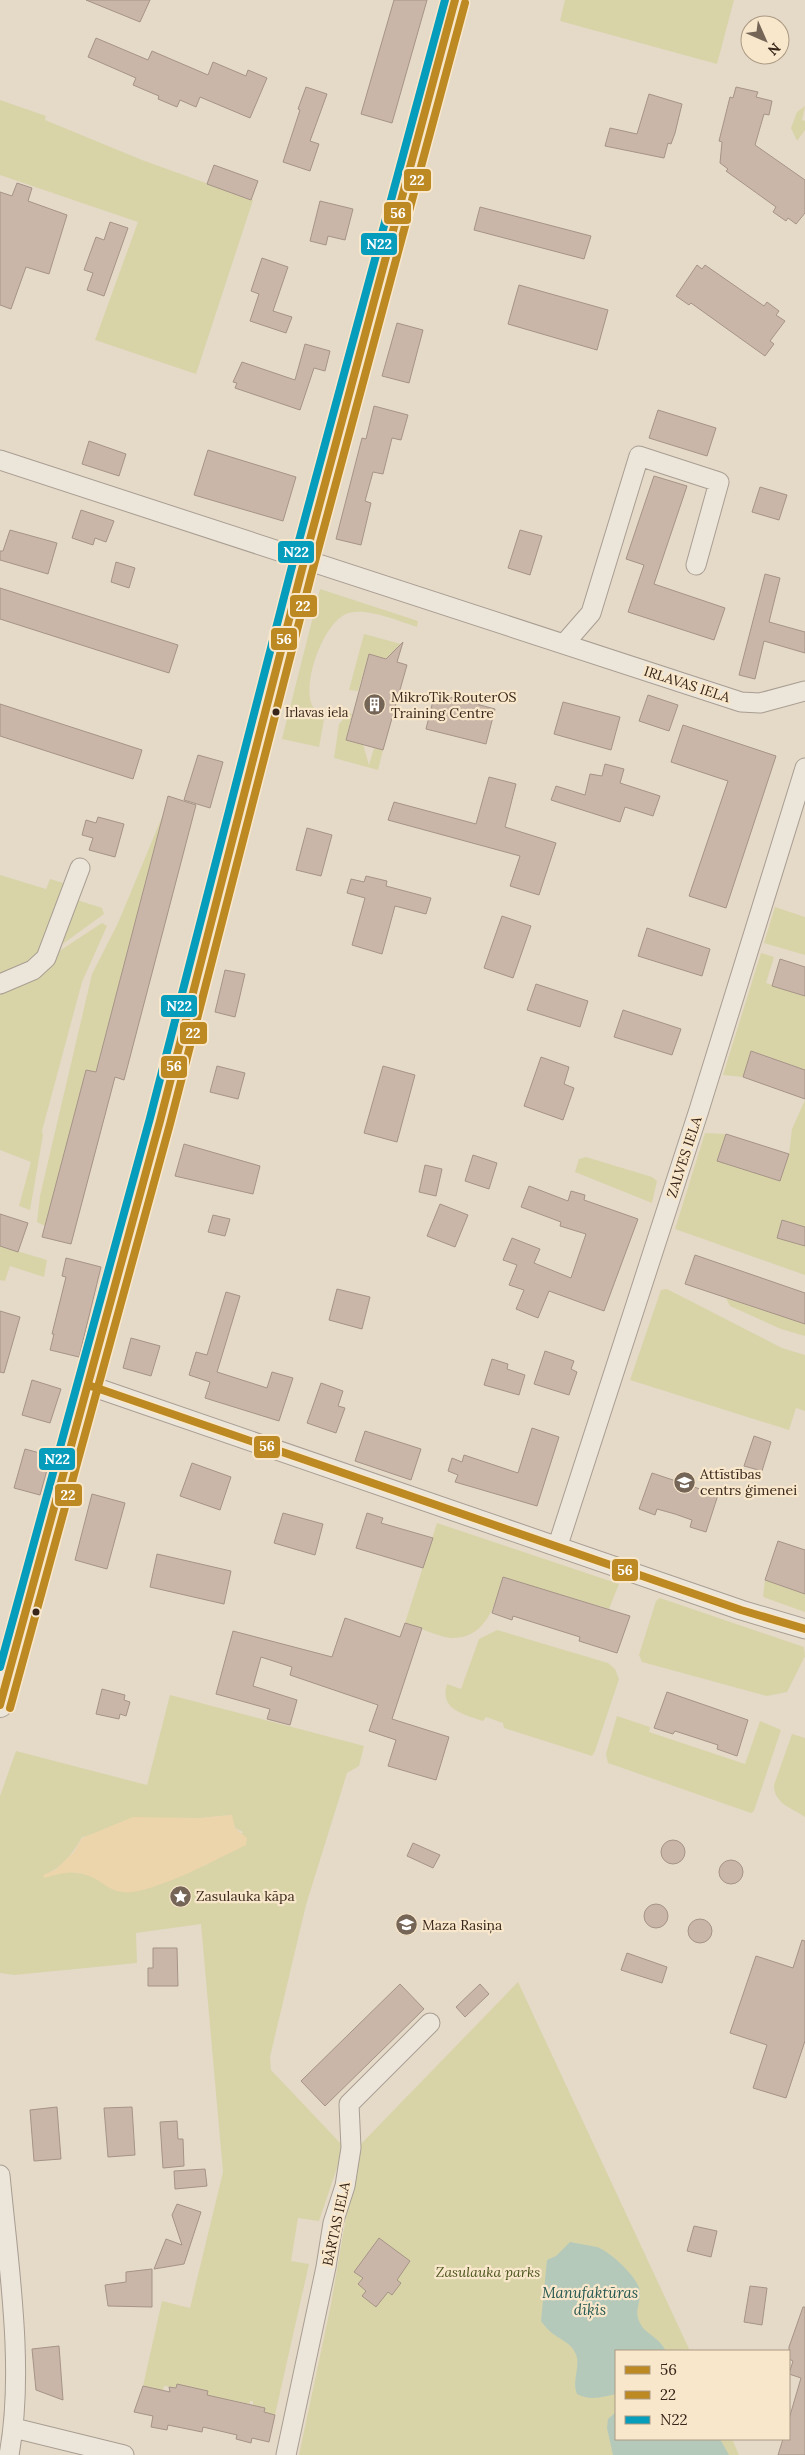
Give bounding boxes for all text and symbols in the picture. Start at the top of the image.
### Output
north arrow [740,15,790,65]
text: N [764,39,784,60]
line badge: 22 [403,168,432,192]
text: 22 [410,171,424,189]
line badge: 56 [383,201,412,225]
text: 56 [390,204,406,222]
line badge: N22 [360,232,398,256]
text: N22 [366,235,392,253]
line badge: N22 [277,540,315,564]
text: N22 [283,543,309,561]
line badge: 22 [289,594,318,618]
text: 22 [296,597,310,615]
line badge: 56 [270,627,298,651]
text: 56 [276,630,292,648]
street label: IRLAVAS IELA [642,662,733,706]
place label: MikroTik RouterOS Training Centre [391,688,517,722]
building icon: MikroTik RouterOS Training Centre [363,693,387,717]
place label: Irlavas iela [285,704,349,721]
marker: Irlavas iela [271,707,281,717]
line badge: N22 [160,994,198,1018]
text: N22 [166,997,192,1015]
line badge: 22 [179,1021,208,1045]
text: 22 [186,1024,200,1042]
line badge: 56 [160,1055,188,1079]
text: 56 [166,1057,182,1075]
street label: ZALVES IELA [662,1114,706,1200]
line badge: 56 [253,1435,281,1459]
text: 56 [259,1437,275,1455]
line badge: N22 [38,1447,76,1471]
text: N22 [44,1450,70,1468]
place label: Attīstības centrs ģimenei [699,1465,797,1499]
school or university icon: Attīstības centrs ģimenei [672,1470,696,1494]
line badge: 22 [54,1483,83,1507]
text: 22 [61,1486,75,1504]
line badge: 56 [611,1558,639,1582]
text: 56 [617,1561,633,1579]
unlabelled marker [31,1607,41,1617]
place icon: Zasulauka kāpa [168,1884,192,1908]
place label: Zasulauka kāpa [196,1887,295,1905]
school or university icon: Maza Rasiņa [394,1913,418,1937]
place label: Maza Rasiņa [422,1916,502,1934]
street label: BĀRTAS IELA [318,2180,354,2268]
park label: Zasulauka parks [436,2263,540,2281]
water label: Manufaktūras dīķis [542,2283,638,2319]
legend [615,2350,790,2440]
text: 56 [660,2360,677,2379]
text: 22 [660,2385,676,2404]
text: N22 [660,2410,688,2429]

